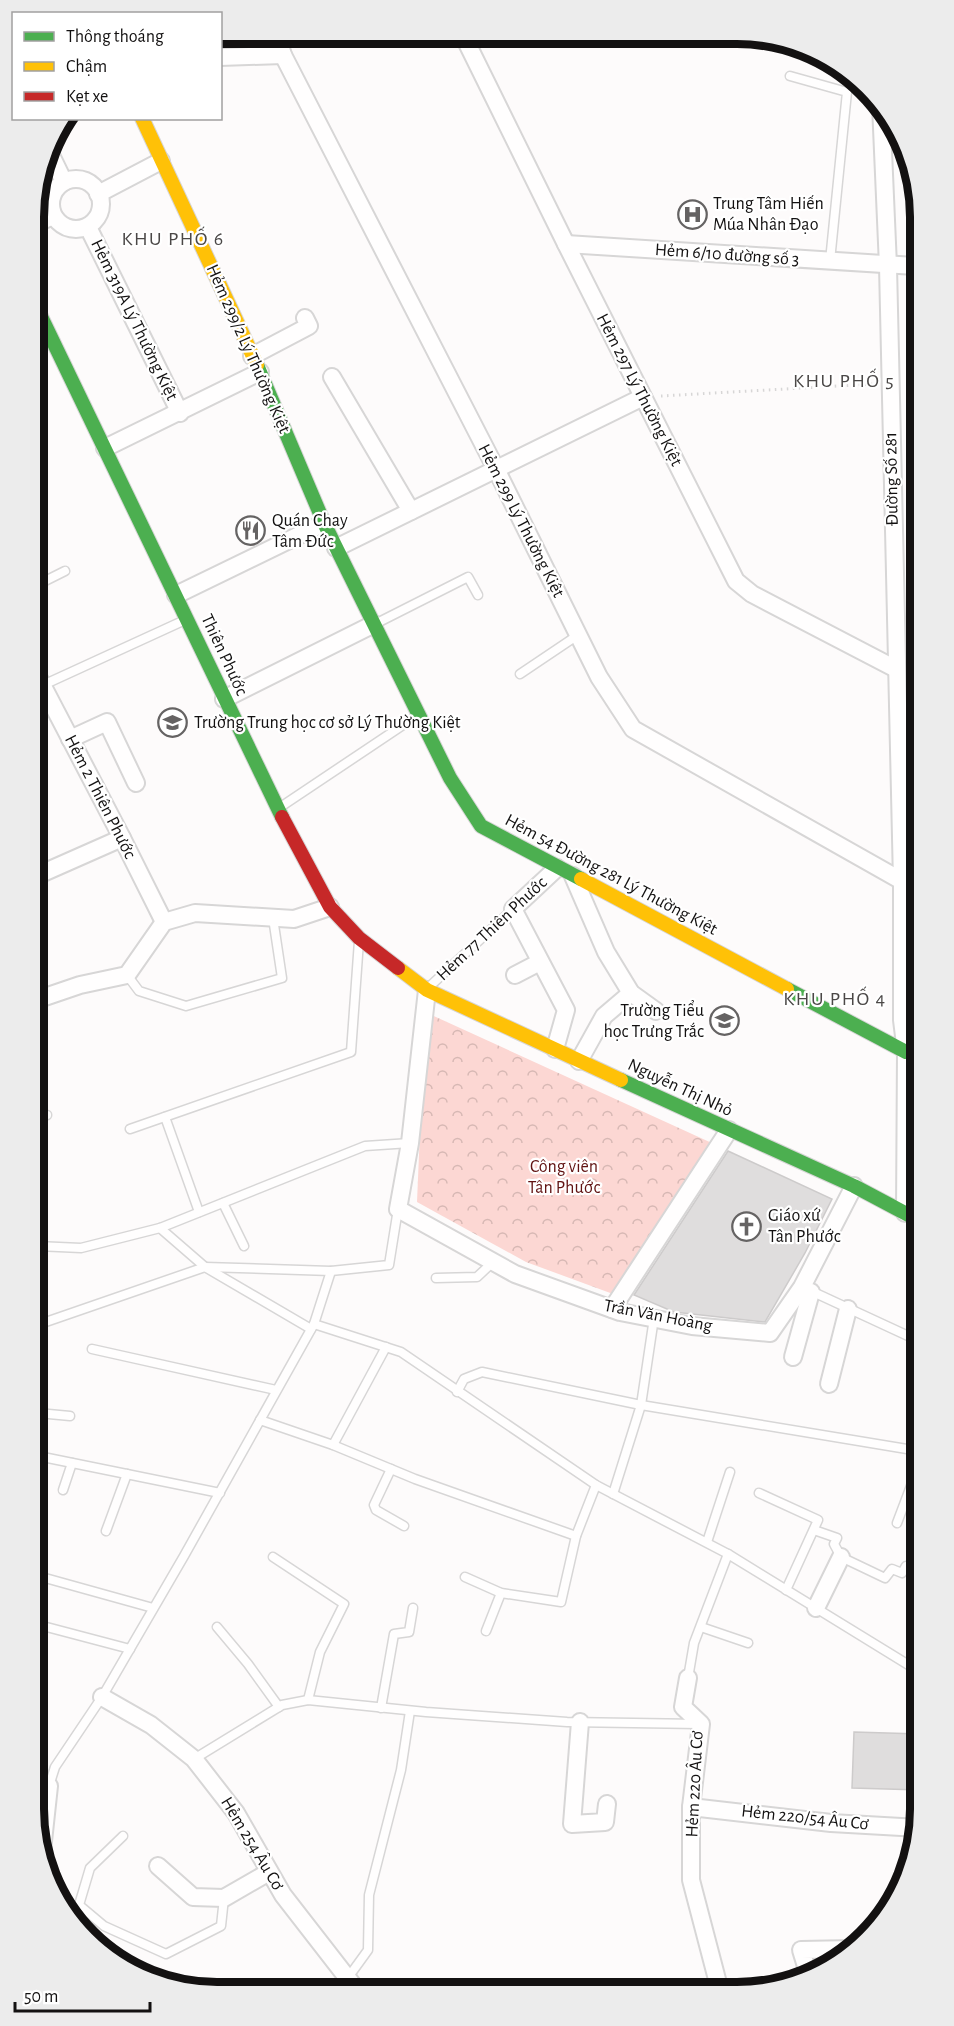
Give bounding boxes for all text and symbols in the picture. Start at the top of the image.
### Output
legend [12,12,222,120]
text: Thông thoáng [66,28,164,46]
text: Chậm [66,58,107,76]
text: Kẹt xe [66,88,108,106]
place label: Trung Tâm Hiến Múa Nhân Đạo [713,194,824,234]
hospital icon: Trung Tâm Hiến Múa Nhân Đạo [676,198,708,230]
district label: KHU PHỐ 6 [121,226,225,249]
street label: Hẻm 319A Lý Thường Kiệt [87,237,181,404]
street label: Hẻm 6/10 đường số 3 [654,240,800,269]
street label: Hẻm 299/2 Lý Thường Kiệt [203,262,293,436]
street label: Hẻm 297 Lý Thường Kiệt [593,311,685,469]
district label: KHU PHỐ 5 [793,368,895,391]
street label: Đường Số 281 [881,432,902,526]
street label: Hẻm 299 Lý Thường Kiệt [475,441,568,601]
place label: Quán Chay Tâm Đức [272,512,348,551]
restaurant icon: Quán Chay Tâm Đức [235,515,267,547]
street label: Thiên Phước [197,612,251,699]
school or university icon: Trường Trung học cơ sở Lý Thường Kiệt [157,707,189,739]
place label: Trường Trung học cơ sở Lý Thường Kiệt [194,714,461,732]
street label: Hẻm 2 Thiên Phước [61,732,139,862]
street label: Hẻm 54 Đường 281 Lý Thường Kiệt [502,811,720,939]
street label: Hẻm 77 Thiên Phước [433,874,551,984]
district label: KHU PHỐ 4 [783,986,887,1009]
place label: Trường Tiểu học Trưng Trắc [603,1000,704,1041]
school or university icon: Trường Tiểu học Trưng Trắc [709,1005,741,1037]
street label: Nguyễn Thị Nhỏ [625,1054,736,1120]
park label: Công viên Tân Phước [528,1158,600,1197]
place label: Giáo xứ Tân Phước [768,1207,841,1246]
church icon: Giáo xứ Tân Phước [731,1210,763,1242]
street label: Trần Văn Hoàng [602,1296,714,1335]
street label: Hẻm 220 Âu Cơ [680,1730,707,1838]
street label: Hẻm 254 Âu Cơ [217,1793,289,1894]
street label: Hẻm 220/54 Âu Cơ [740,1799,870,1834]
scale bar [15,1975,150,2013]
text: 50 m [24,1988,58,2006]

